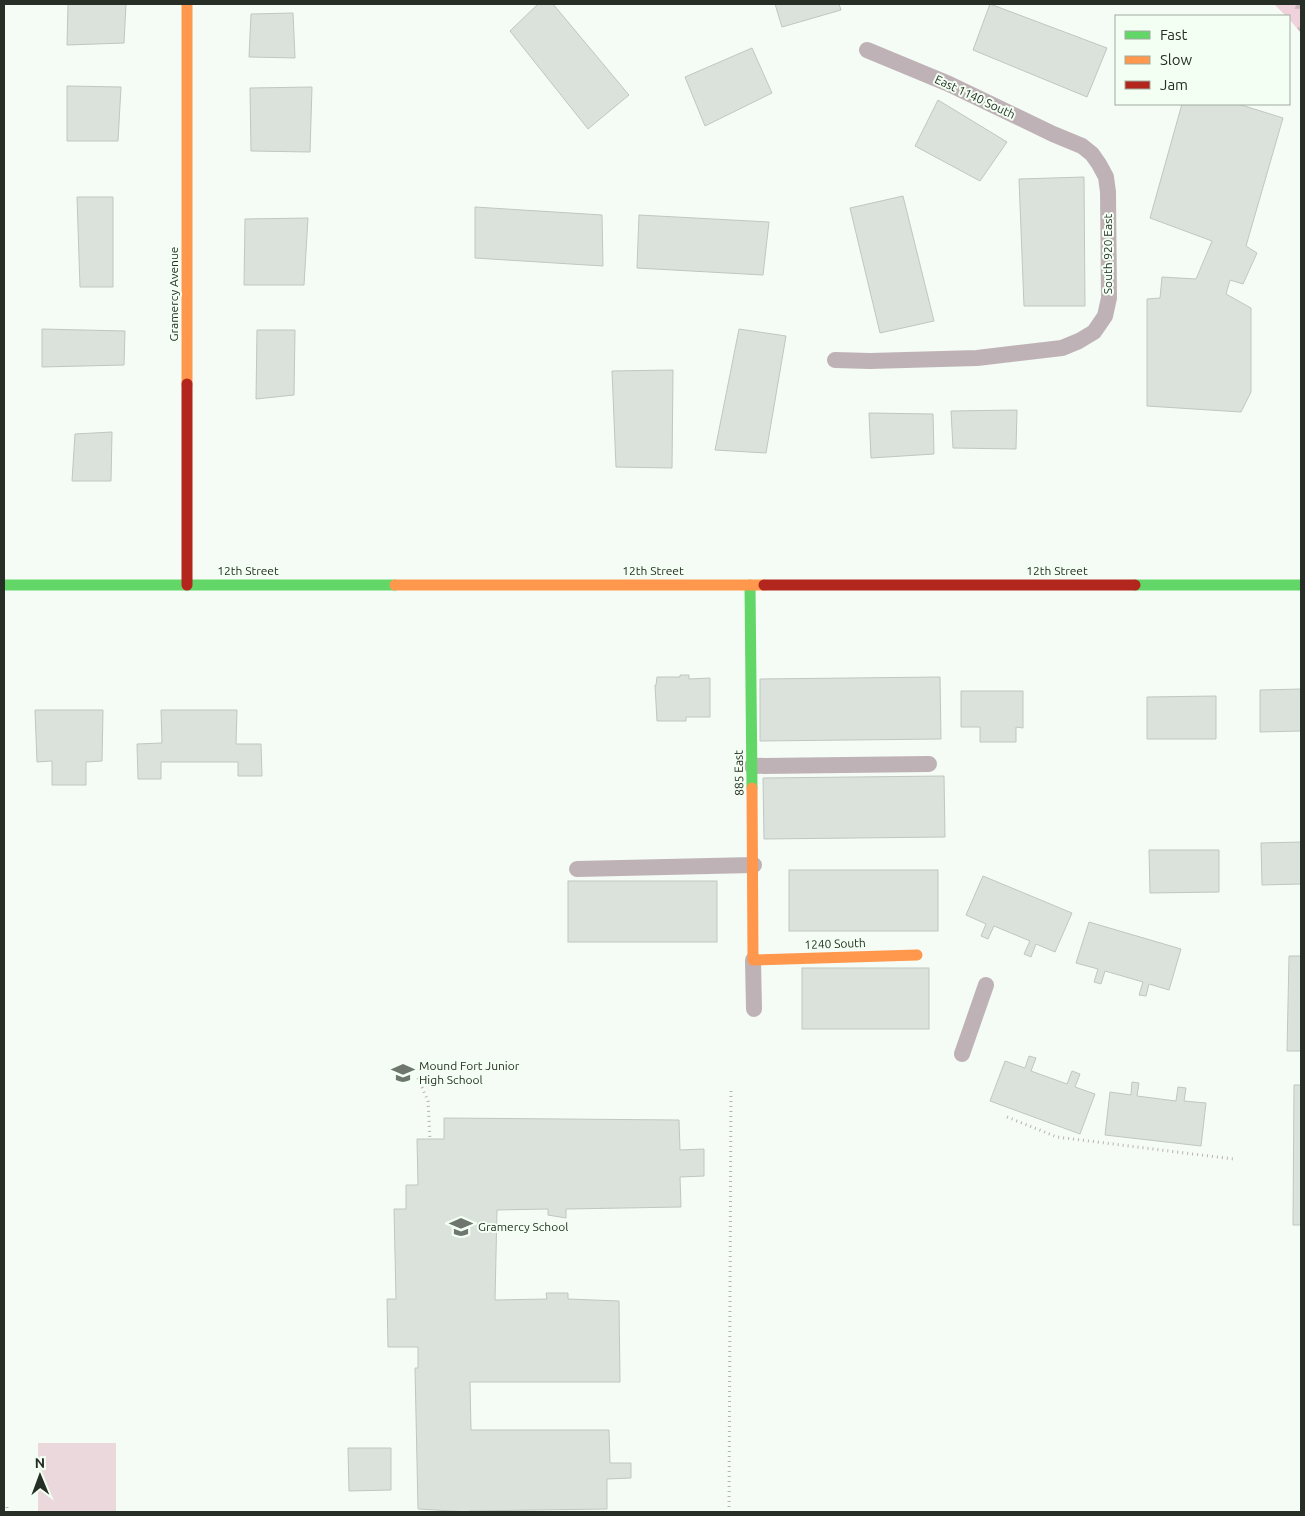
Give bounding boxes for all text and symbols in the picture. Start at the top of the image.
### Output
legend [1115,15,1290,105]
text: Fast [1160,26,1188,43]
text: Slow [1160,51,1193,68]
street label: East 1140 South [933,72,1017,121]
text: Jam [1160,76,1188,93]
street label: South 920 East [1101,214,1114,294]
street label: Gramercy Avenue [167,247,180,341]
street label: 12th Street [217,564,279,577]
street label: 12th Street [622,564,684,577]
street label: 12th Street [1026,564,1088,577]
street label: 885 East [732,750,745,796]
street label: 1240 South [804,936,866,951]
place label: Mound Fort Junior High School [419,1059,520,1086]
school or university icon: Mound Fort Junior High School [390,1060,416,1086]
school or university icon: Gramercy School [448,1214,474,1240]
place label: Gramercy School [478,1220,568,1233]
north arrow [15,1451,65,1501]
text: N [34,1455,45,1471]

